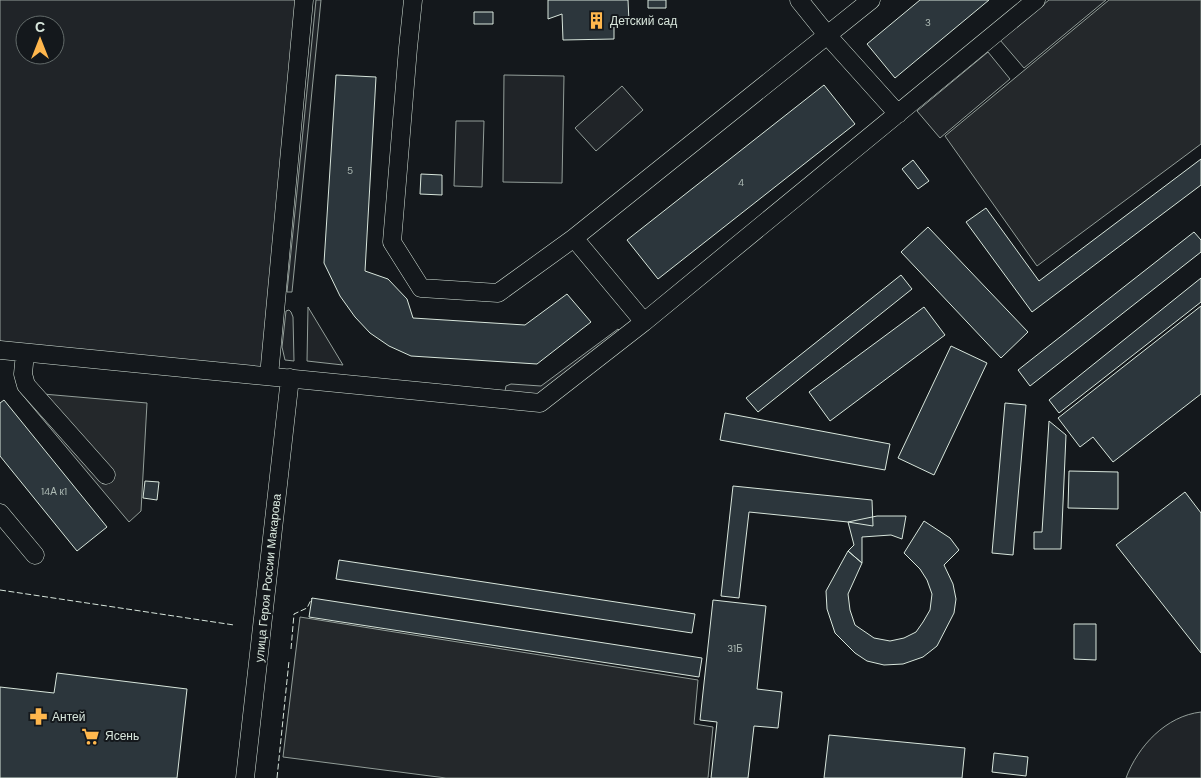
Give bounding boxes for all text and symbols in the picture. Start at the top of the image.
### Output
building icon: Детский сад [586,11,606,31]
place label: Детский сад [610,13,677,29]
north arrow [15,15,65,65]
house number: 3 [925,16,931,29]
text: С [35,18,45,36]
house number: 5 [347,164,353,177]
house number: 4 [738,176,744,189]
house number: 14А к1 [41,485,67,498]
street label: улица Героя России Макарова [251,493,285,663]
house number: 31Б [727,642,743,655]
pharmacy icon: Антей [28,707,48,727]
place label: Антей [52,709,85,725]
supermarket icon: Ясень [81,726,101,746]
place label: Ясень [105,728,139,744]

